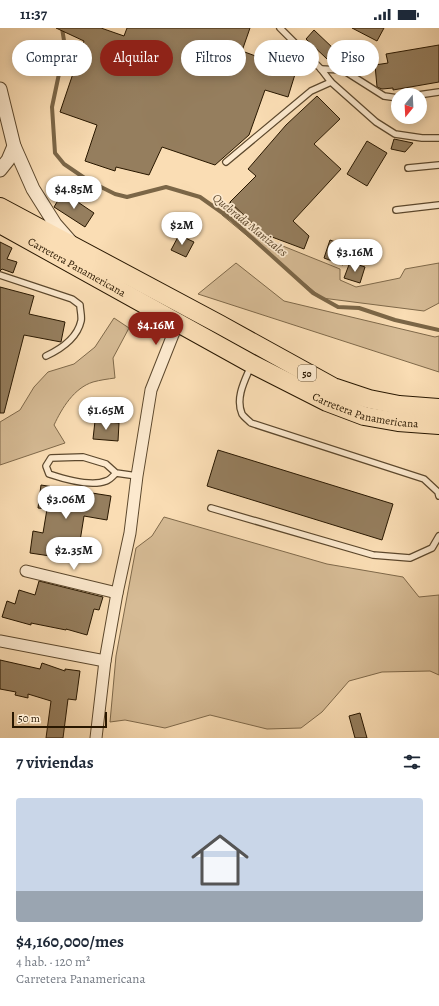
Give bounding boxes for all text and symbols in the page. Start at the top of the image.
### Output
text: 11:37 [20,4,47,24]
chip: Comprar [12,40,92,76]
chip: Alquilar [100,40,173,76]
chip: Filtros [181,40,246,76]
chip: Nuevo [254,40,319,76]
chip: Piso [327,40,379,76]
north arrow [391,88,427,124]
map controls [391,88,427,124]
pin: $4.85M [41,176,107,210]
text: $4.85M [55,180,93,197]
water label: Quebrada Manizales [209,190,291,260]
pin: $2M [163,212,201,246]
text: $2M [170,216,194,233]
street label: Carretera Panamericana [25,234,129,300]
pin: $3.16M [322,239,388,273]
text: $3.16M [337,243,373,260]
pin: $4.16M [123,312,189,346]
text: $4.16M [137,316,175,333]
road number: 50 [298,365,316,381]
street label: Carretera Panamericana [310,388,420,431]
pin: $1.65M [73,397,139,431]
text: $1.65M [88,401,124,418]
pin: $3.06M [33,486,99,520]
text: $3.06M [47,490,85,507]
pin: $2.35M [41,537,107,571]
text: $2.35M [55,541,93,558]
scale bar [12,710,107,729]
text: 50 m [18,711,40,726]
text: 7 viviendas [16,751,94,774]
icon: filters [401,751,423,773]
icon: home [184,824,256,896]
text: $4,160,000/mes [16,930,124,953]
text: 4 hab. · 120 m² [16,953,90,970]
text: Carretera Panamericana [16,970,146,987]

